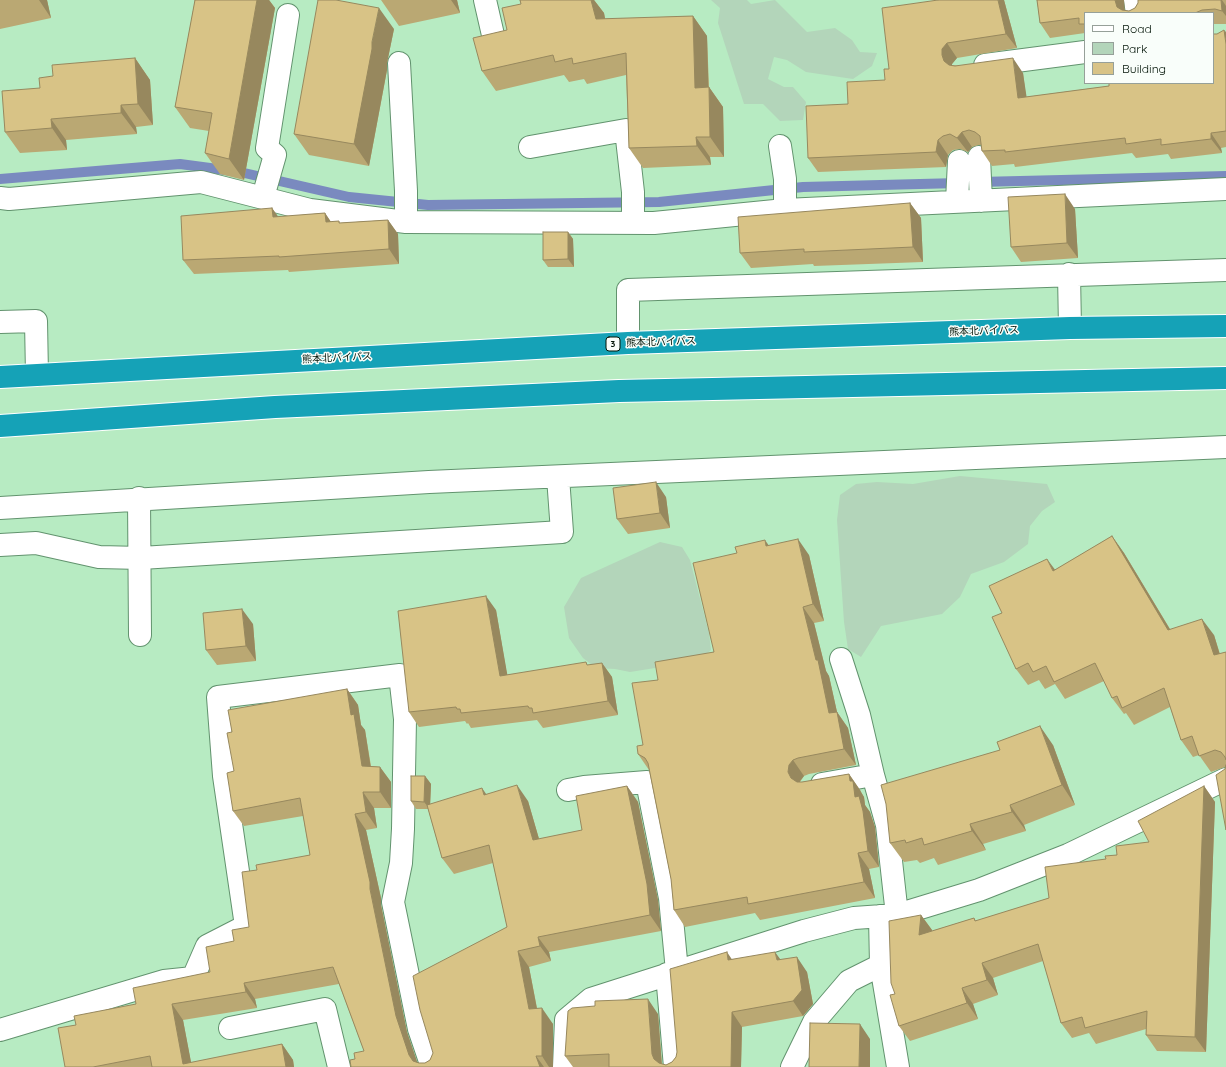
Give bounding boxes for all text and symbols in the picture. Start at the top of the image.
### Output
legend [1084,12,1214,84]
text: Road [1122,21,1152,36]
text: Park [1122,41,1147,56]
text: Building [1122,61,1166,76]
street label: 熊本北バイパス [949,324,1019,338]
street label: 熊本北バイパス [626,335,696,349]
road number: 3 [606,337,620,351]
street label: 熊本北バイパス [302,350,372,366]

